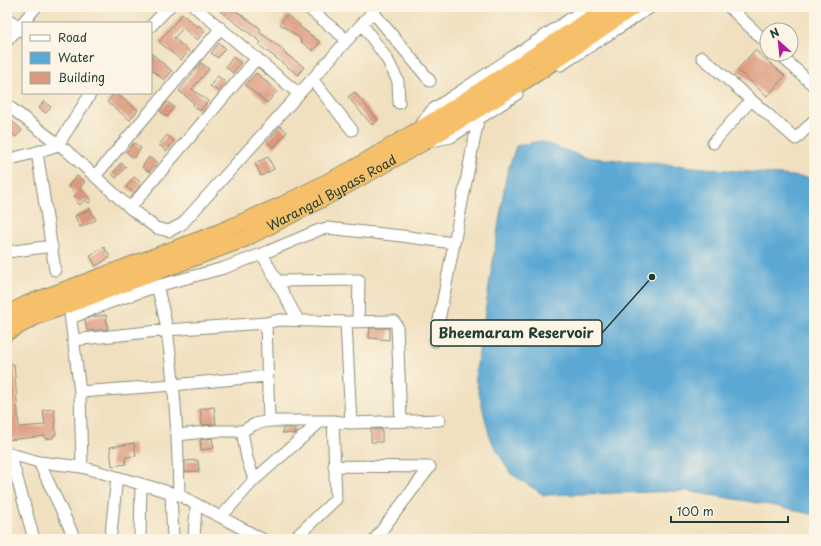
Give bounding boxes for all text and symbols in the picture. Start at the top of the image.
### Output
legend [22,22,152,94]
north arrow [759,22,799,62]
text: N [766,23,782,42]
text: Road [58,28,87,46]
text: Water [58,48,95,66]
text: Building [58,68,105,86]
street label: Warangal Bypass Road [263,149,400,235]
callout: Bheemaram Reservoir [431,320,602,346]
text: Bheemaram Reservoir [438,322,594,343]
scale bar [671,498,788,524]
text: 100 m [677,502,714,520]

